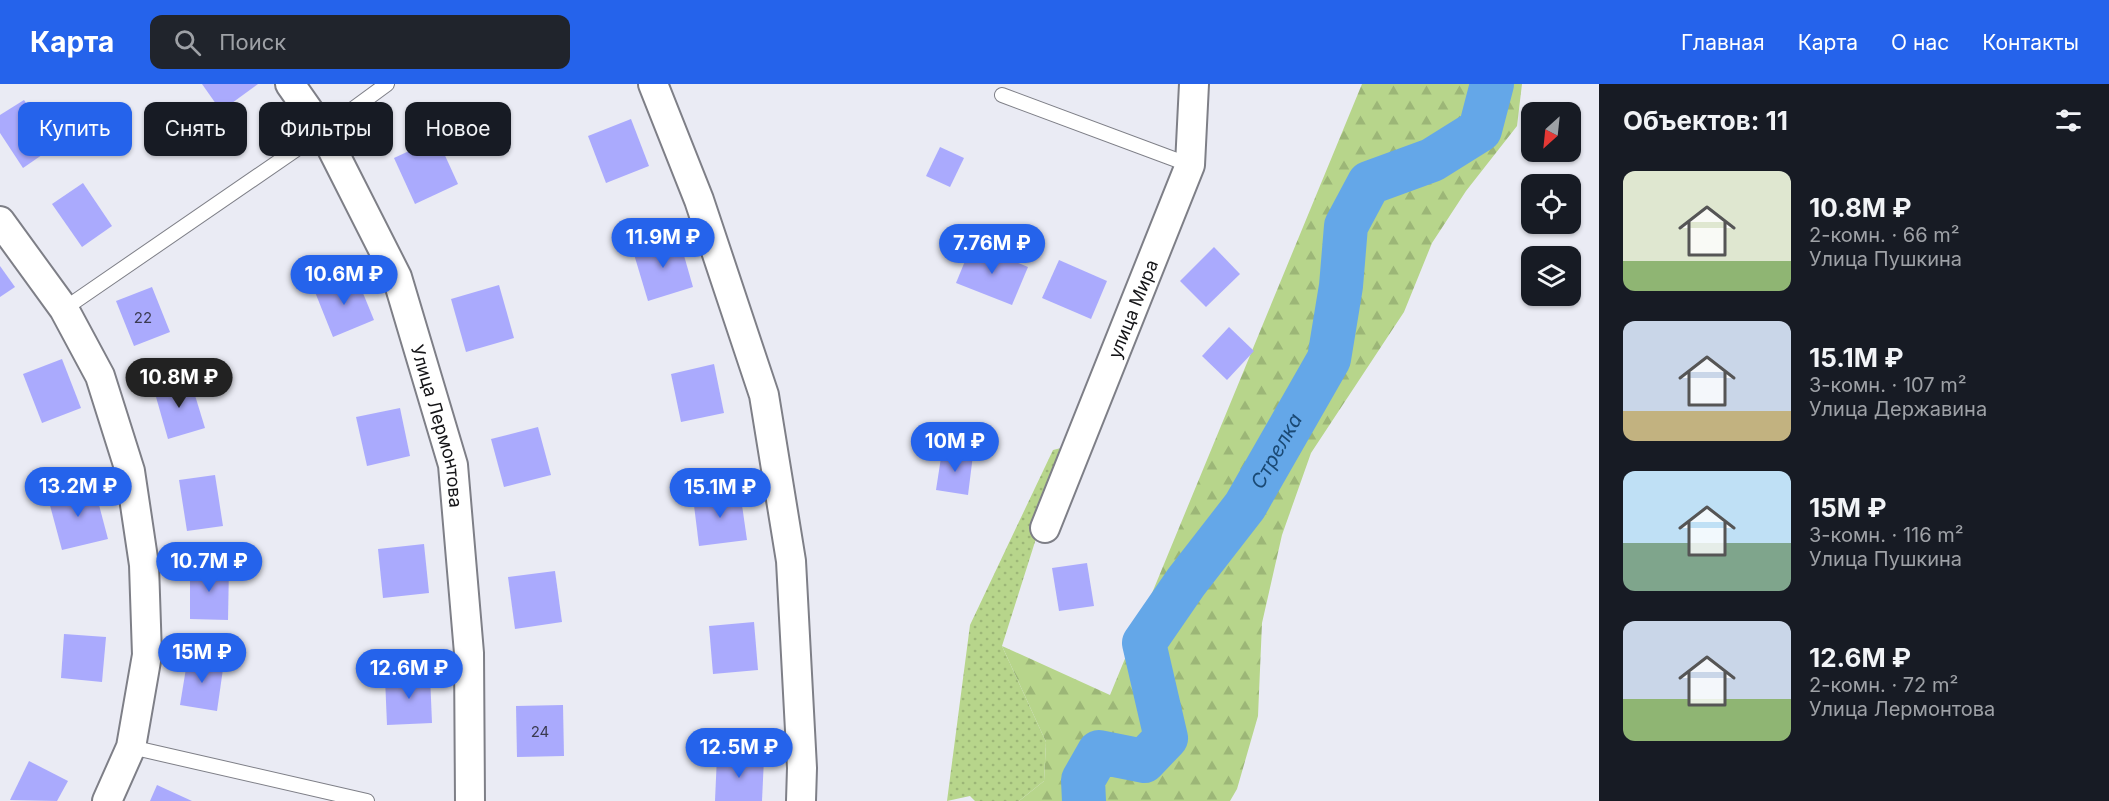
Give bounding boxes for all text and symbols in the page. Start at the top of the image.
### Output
search box [150,15,570,69]
text: Карта [30,25,114,59]
icon: search [171,26,204,59]
text: Поиск [219,29,286,55]
text: Главная [1681,30,1765,55]
text: Карта [1798,30,1858,55]
text: О нас [1891,30,1949,55]
text: Контакты [1982,30,2079,55]
chip: Купить [18,102,132,156]
chip: Снять [144,102,247,156]
chip: Фильтры [259,102,393,156]
chip: Новое [405,102,511,156]
north arrow [1521,102,1581,162]
map controls [1521,102,1581,306]
icon: filters [2052,104,2085,137]
text: Объектов: 11 [1623,105,1788,136]
button: locate [1521,174,1581,234]
text: 10.8M ₽ [1809,192,1912,223]
icon: home [1671,195,1743,267]
pin: 11.9M ₽ [608,218,718,269]
text: 2-комн. · 66 m² [1809,223,1960,247]
pin: 7.76M ₽ [937,224,1047,275]
text: 11.9M ₽ [626,225,700,249]
text: 7.76M ₽ [953,231,1031,255]
button: layers [1521,246,1581,306]
text: Улица Пушкина [1809,247,1962,271]
pin: 10.6M ₽ [289,255,399,306]
street label: улица Мира [1103,256,1162,361]
text: 10.6M ₽ [305,262,383,286]
house number: 22 [134,308,152,327]
street label: Улица Лермонтова [407,342,467,508]
text: 15.1M ₽ [1809,342,1903,373]
icon: home [1671,345,1743,417]
pin: 10.8M ₽ [124,358,234,409]
text: 10.8M ₽ [140,365,218,389]
text: 3-комн. · 107 m² [1809,373,1967,397]
text: Улица Державина [1809,397,1987,421]
water label: Стрелка [1245,409,1307,493]
pin: 10M ₽ [913,422,997,473]
text: 10M ₽ [925,429,985,453]
pin: 13.2M ₽ [23,467,133,518]
pin: 15.1M ₽ [665,468,775,519]
text: 13.2M ₽ [39,474,117,498]
text: 15.1M ₽ [684,475,756,499]
text: 15M ₽ [1809,492,1887,523]
icon: home [1671,495,1743,567]
text: 3-комн. · 116 m² [1809,523,1964,547]
pin: 10.7M ₽ [154,542,264,593]
text: Улица Пушкина [1809,547,1962,571]
text: 10.7M ₽ [170,549,248,573]
pin: 15M ₽ [160,633,244,684]
text: 15M ₽ [172,640,232,664]
text: 12.6M ₽ [1809,642,1911,673]
icon: home [1671,645,1743,717]
pin: 12.6M ₽ [354,649,464,700]
text: 12.6M ₽ [370,656,448,680]
text: 2-комн. · 72 m² [1809,673,1958,697]
text: Улица Лермонтова [1809,697,1995,721]
house number: 24 [531,722,549,741]
pin: 12.5M ₽ [684,728,794,779]
text: 12.5M ₽ [700,735,778,759]

